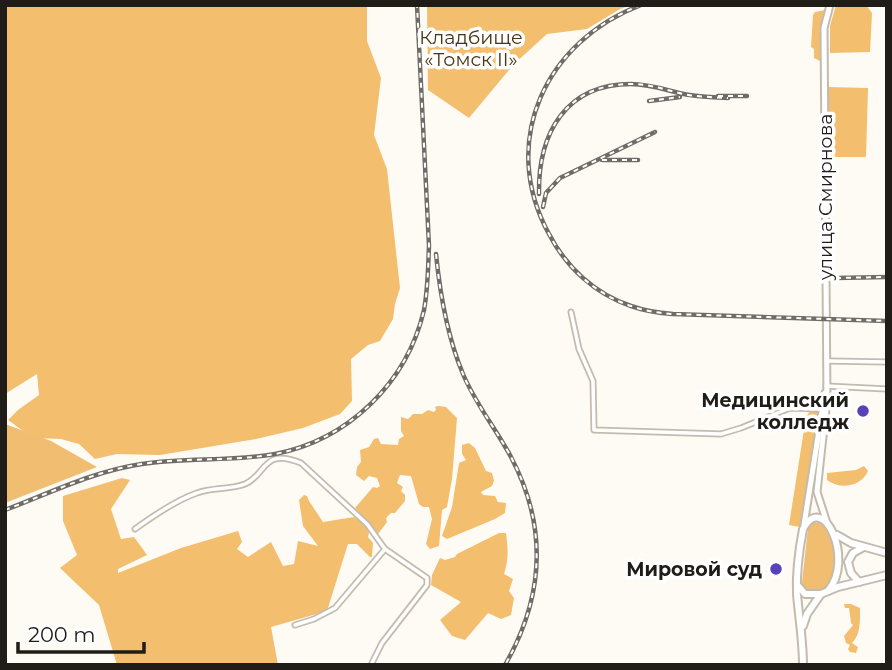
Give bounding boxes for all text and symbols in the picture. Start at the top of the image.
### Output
park label: Кладбище «Томск II» [419,26,523,71]
street label: улица Смирнова [814,114,837,281]
place label: Медицинский колледж [701,389,850,434]
marker: Медицинский колледж [855,403,871,419]
place label: Мировой суд [626,558,762,581]
marker: Мировой суд [768,561,784,577]
scale bar [18,610,144,654]
text: 200 m [28,622,95,647]

